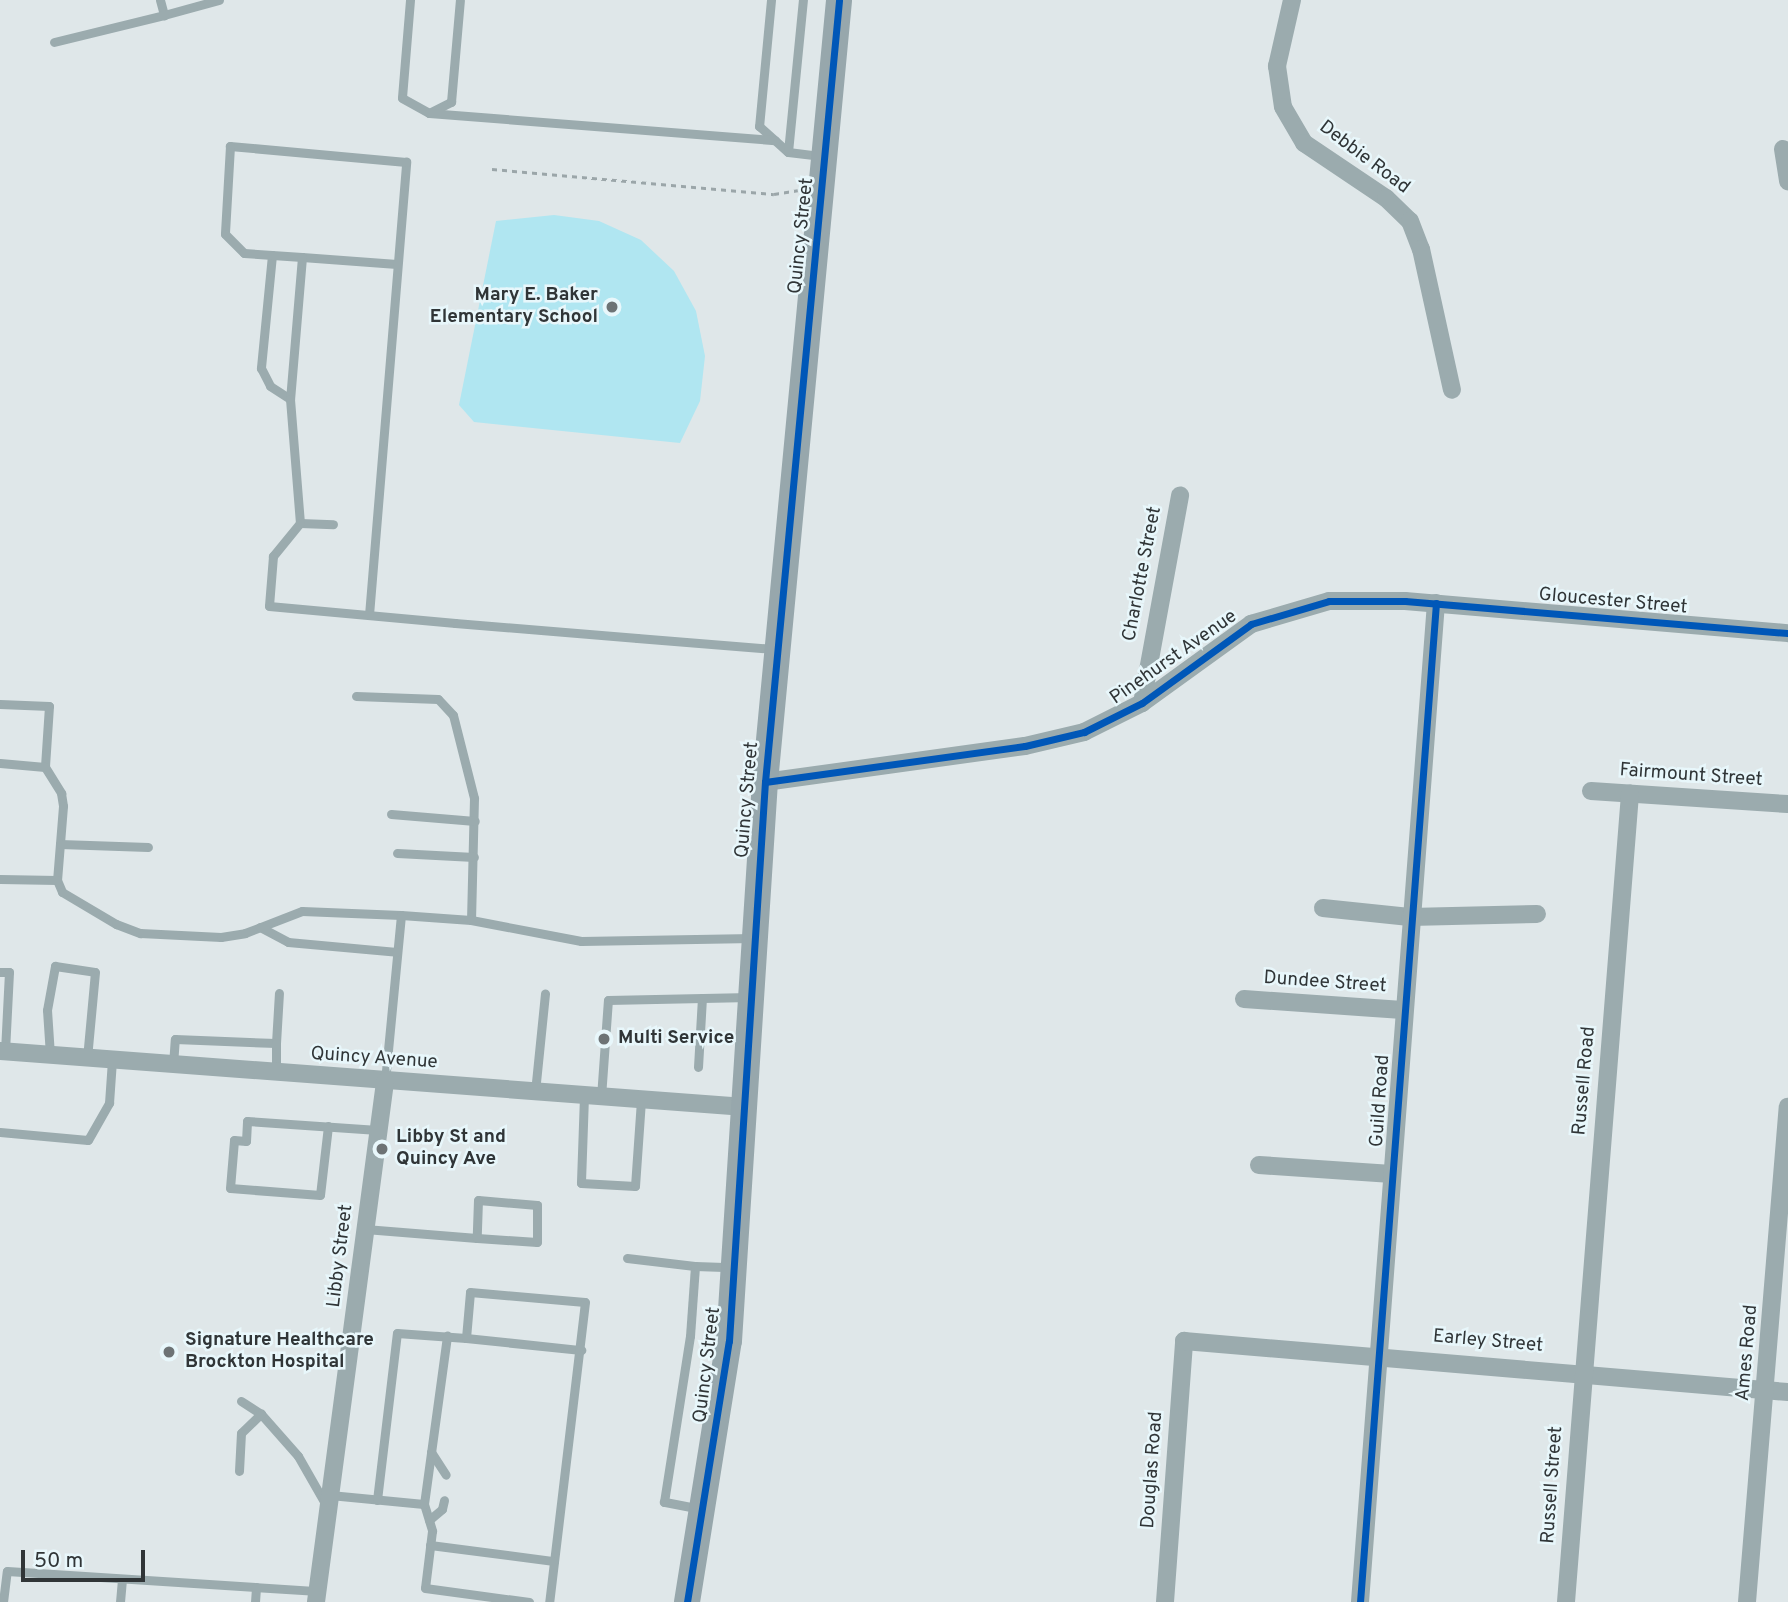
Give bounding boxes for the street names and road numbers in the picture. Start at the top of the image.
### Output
street label: Debbie Road [1314,116,1414,200]
street label: Quincy Street [785,177,819,295]
street label: Charlotte Street [1119,505,1167,643]
street label: Gloucester Street [1538,584,1688,620]
street label: Pinehurst Avenue [1106,605,1242,711]
street label: Quincy Street [732,741,764,859]
street label: Fairmount Street [1619,760,1763,792]
street label: Dundee Street [1263,967,1387,999]
street label: Russell Road [1569,1026,1601,1136]
street label: Quincy Avenue [309,1043,439,1075]
street label: Guild Road [1366,1054,1396,1148]
street label: Libby Street [323,1203,359,1309]
street label: Ames Road [1732,1304,1764,1402]
street label: Quincy Street [690,1306,726,1424]
street label: Earley Street [1432,1326,1544,1358]
street label: Douglas Road [1138,1411,1168,1529]
street label: Russell Street [1538,1426,1568,1544]

